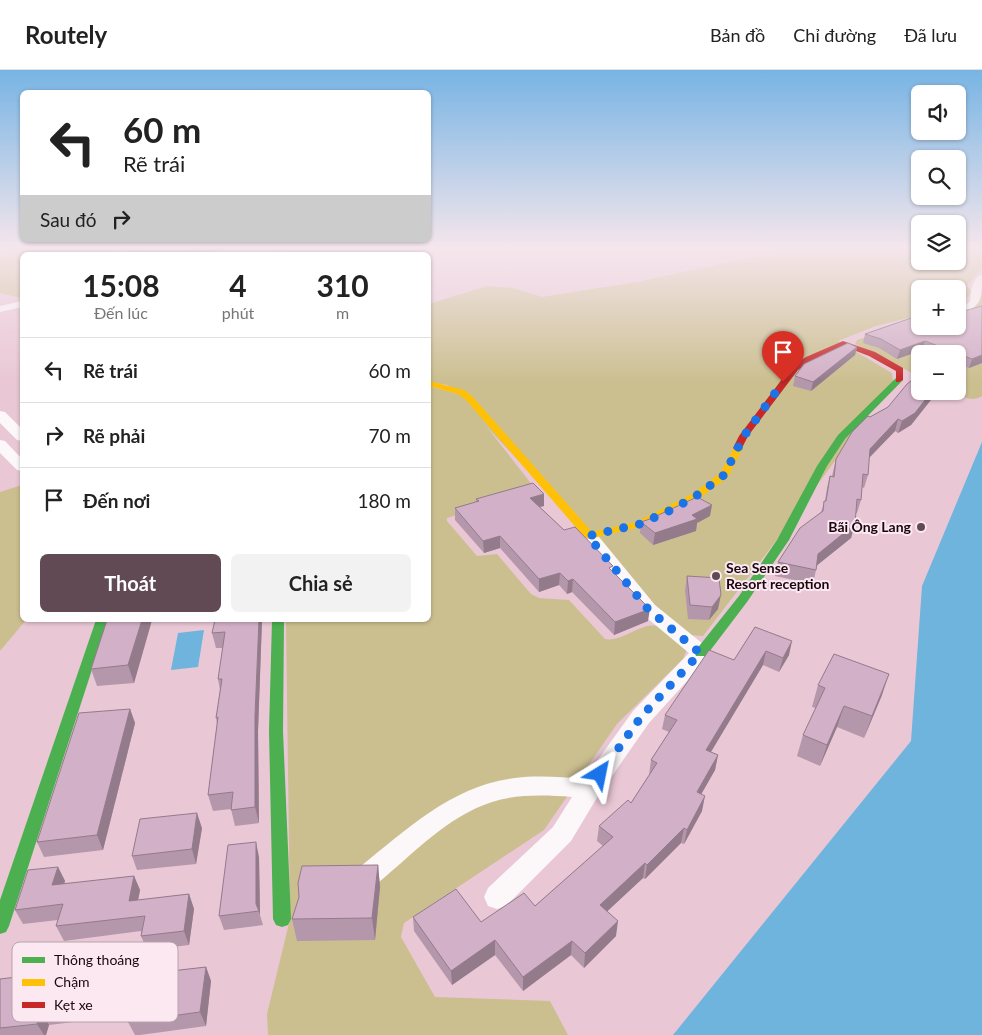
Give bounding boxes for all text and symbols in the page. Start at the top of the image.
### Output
text: Routely [25,20,107,49]
text: Bản đồ [710,24,765,46]
text: Chỉ đường [793,24,876,46]
text: Đã lưu [904,24,957,46]
map controls [911,85,966,400]
button: sound [911,85,966,140]
text: 60 m [123,108,201,150]
icon: left [40,110,105,175]
text: Rẽ trái [123,150,185,177]
button: search [911,150,966,205]
icon: right [107,205,135,233]
text: Sau đó [40,208,97,231]
button: layers [911,215,966,270]
text: 15:08 [82,267,160,303]
text: 4 [229,267,247,303]
text: 310 [317,267,369,303]
button: + [911,280,966,335]
text: Đến lúc [94,303,148,322]
text: phút [222,303,254,322]
text: m [336,303,349,322]
pin [762,331,804,382]
icon: arrive [769,338,797,366]
button: − [911,345,966,400]
icon: left [40,356,68,384]
text: Rẽ trái [83,359,138,382]
text: 60 m [368,359,411,382]
icon: right [40,421,68,449]
text: Rẽ phải [83,424,145,447]
text: 70 m [368,424,411,447]
icon: arrive [40,486,68,514]
text: Đến nơi [83,489,150,512]
text: 180 m [357,489,411,512]
place label: Bãi Ông Lang [828,518,912,535]
marker: Bãi Ông Lang [915,521,927,533]
button: Thoát [40,554,221,612]
button: Chia sẻ [231,554,411,612]
place label: Sea Sense Resort reception [726,559,830,592]
marker: Sea Sense Resort reception [710,570,722,582]
position arrow [573,747,625,799]
legend [12,942,178,1022]
text: Thông thoáng [54,951,139,968]
text: Chậm [54,973,90,990]
text: Kẹt xe [54,996,93,1013]

